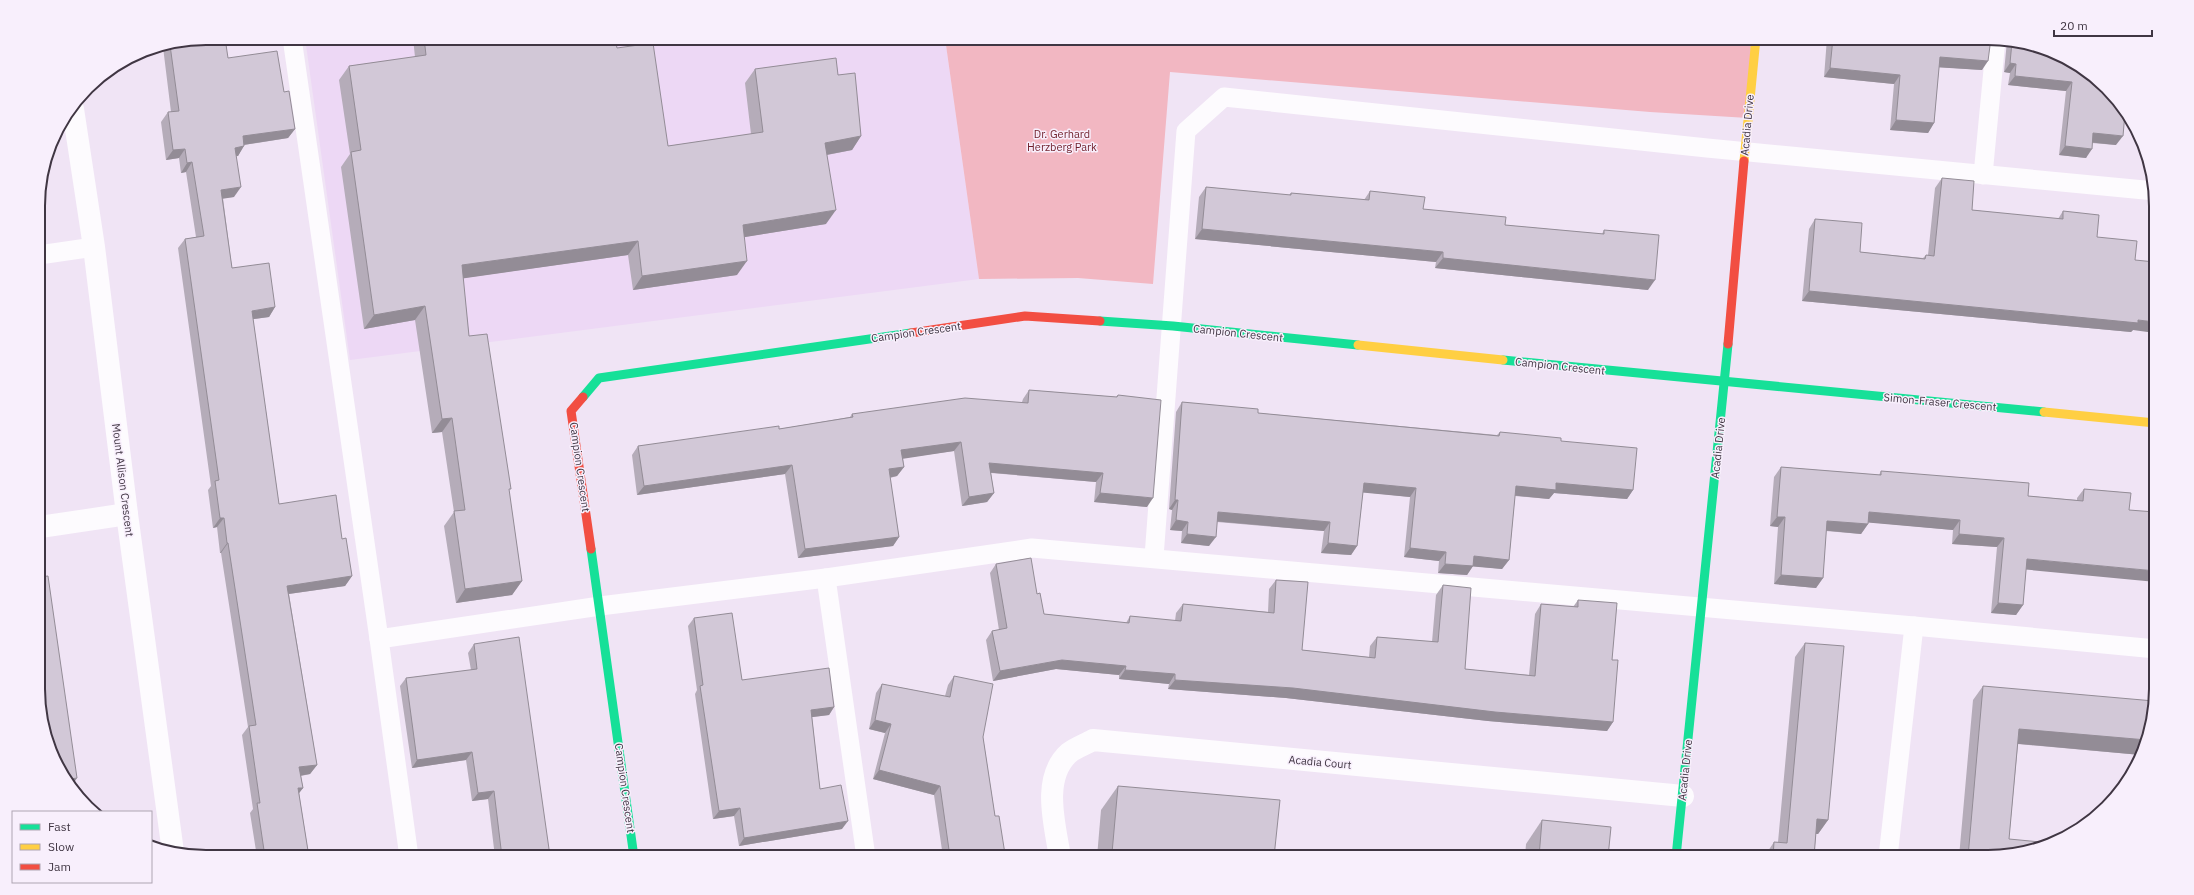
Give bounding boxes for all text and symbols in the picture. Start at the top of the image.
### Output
scale bar [2054,12,2152,38]
text: 20 m [2060,18,2088,33]
street label: Acadia Drive [1737,94,1757,156]
park label: Dr. Gerhard Herzberg Park [1027,127,1097,154]
street label: Campion Crescent [870,319,962,345]
street label: Campion Crescent [1192,321,1284,345]
street label: Campion Crescent [1514,354,1606,378]
street label: Simon-Fraser Crescent [1883,390,1997,414]
street label: Acadia Drive [1708,417,1728,479]
street label: Campion Crescent [567,421,593,513]
street label: Mount Allison Crescent [109,423,137,538]
street label: Acadia Drive [1675,739,1695,801]
street label: Campion Crescent [612,742,638,834]
street label: Acadia Court [1288,752,1352,772]
legend [12,811,152,883]
text: Fast [48,819,71,834]
text: Slow [48,839,74,854]
text: Jam [48,859,71,874]

